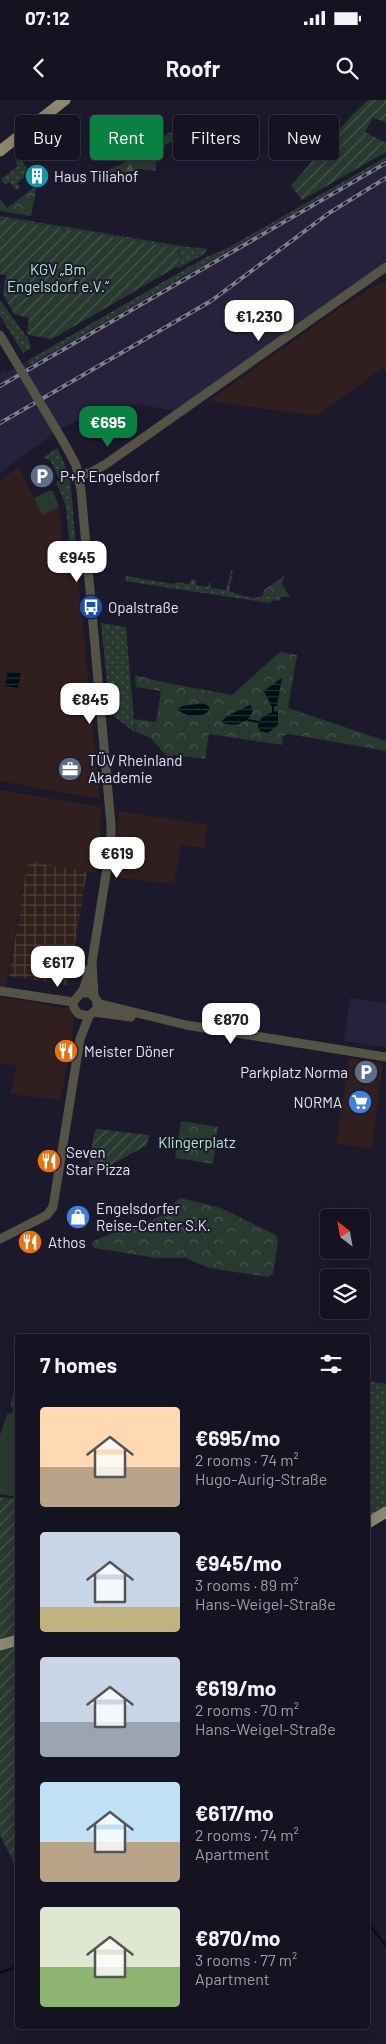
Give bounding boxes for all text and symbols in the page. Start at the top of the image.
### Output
text: 07:12 [25,6,70,29]
icon: back [25,54,53,82]
icon: search [333,54,361,82]
text: Roofr [166,55,220,81]
chip: Buy [15,115,80,160]
chip: Rent [90,115,163,160]
chip: Filters [173,115,259,160]
chip: New [269,115,339,160]
building icon: Haus Tiliahof [24,163,50,189]
place label: Haus Tiliahof [54,167,138,185]
park label: KGV „Bm Engelsdorf e.V.“ [7,260,109,295]
pin: €1,230 [218,300,300,342]
text: €1,230 [236,306,282,325]
pin: €695 [78,406,138,448]
text: €695 [90,412,126,431]
parking icon: P+R Engelsdorf [29,463,55,489]
place label: P+R Engelsdorf [60,467,160,485]
pin: €945 [47,540,107,583]
text: €945 [59,547,95,566]
bus stop icon: Opalstraße [78,594,104,620]
place label: Opalstraße [108,598,179,616]
pin: €845 [60,682,120,725]
text: €845 [71,689,109,708]
place label: TÜV Rheinland Akademie [88,751,182,786]
office icon: TÜV Rheinland Akademie [57,756,83,782]
pin: €619 [87,836,147,879]
text: €619 [101,843,133,862]
pin: €617 [28,946,88,988]
text: €617 [42,952,74,971]
pin: €870 [201,1002,261,1045]
text: €870 [213,1009,249,1028]
restaurant icon: Meister Döner [53,1038,79,1064]
place label: Meister Döner [84,1042,175,1060]
parking icon: Parkplatz Norma [353,1059,379,1085]
place label: Parkplatz Norma [240,1063,348,1081]
supermarket icon: NORMA [347,1089,373,1115]
place label: NORMA [294,1093,342,1111]
park label: Klingerplatz [158,1133,236,1151]
place label: Seven Star Pizza [66,1143,130,1178]
restaurant icon: Seven Star Pizza [36,1148,62,1174]
place label: Engelsdorfer Reise-Center S.K. [96,1199,211,1234]
shop icon: Engelsdorfer Reise-Center S.K. [65,1204,91,1230]
north arrow [320,1209,370,1259]
map controls [320,1209,370,1319]
restaurant icon: Athos [17,1229,43,1255]
place label: Athos [48,1233,86,1251]
button: layers [320,1269,370,1319]
icon: filters [317,1350,345,1378]
text: 7 homes [40,1352,117,1377]
text: €695/mo [195,1425,281,1450]
icon: home [80,1427,140,1487]
text: 2 rooms · 74 m² [195,1450,299,1469]
text: Hugo-Aurig-Straße [195,1469,327,1488]
text: €945/mo [195,1550,282,1575]
icon: home [80,1552,140,1612]
text: 3 rooms · 89 m² [195,1575,299,1594]
text: Hans-Weigel-Straße [195,1594,336,1613]
text: €619/mo [195,1675,277,1700]
icon: home [80,1677,140,1737]
text: 2 rooms · 70 m² [195,1700,299,1719]
text: Hans-Weigel-Straße [195,1719,336,1738]
text: €617/mo [195,1800,274,1825]
icon: home [80,1802,140,1862]
text: 2 rooms · 74 m² [195,1825,299,1844]
text: Apartment [195,1844,270,1863]
text: €870/mo [195,1925,281,1950]
icon: home [80,1927,140,1987]
text: 3 rooms · 77 m² [195,1950,297,1969]
text: Apartment [195,1969,270,1988]

